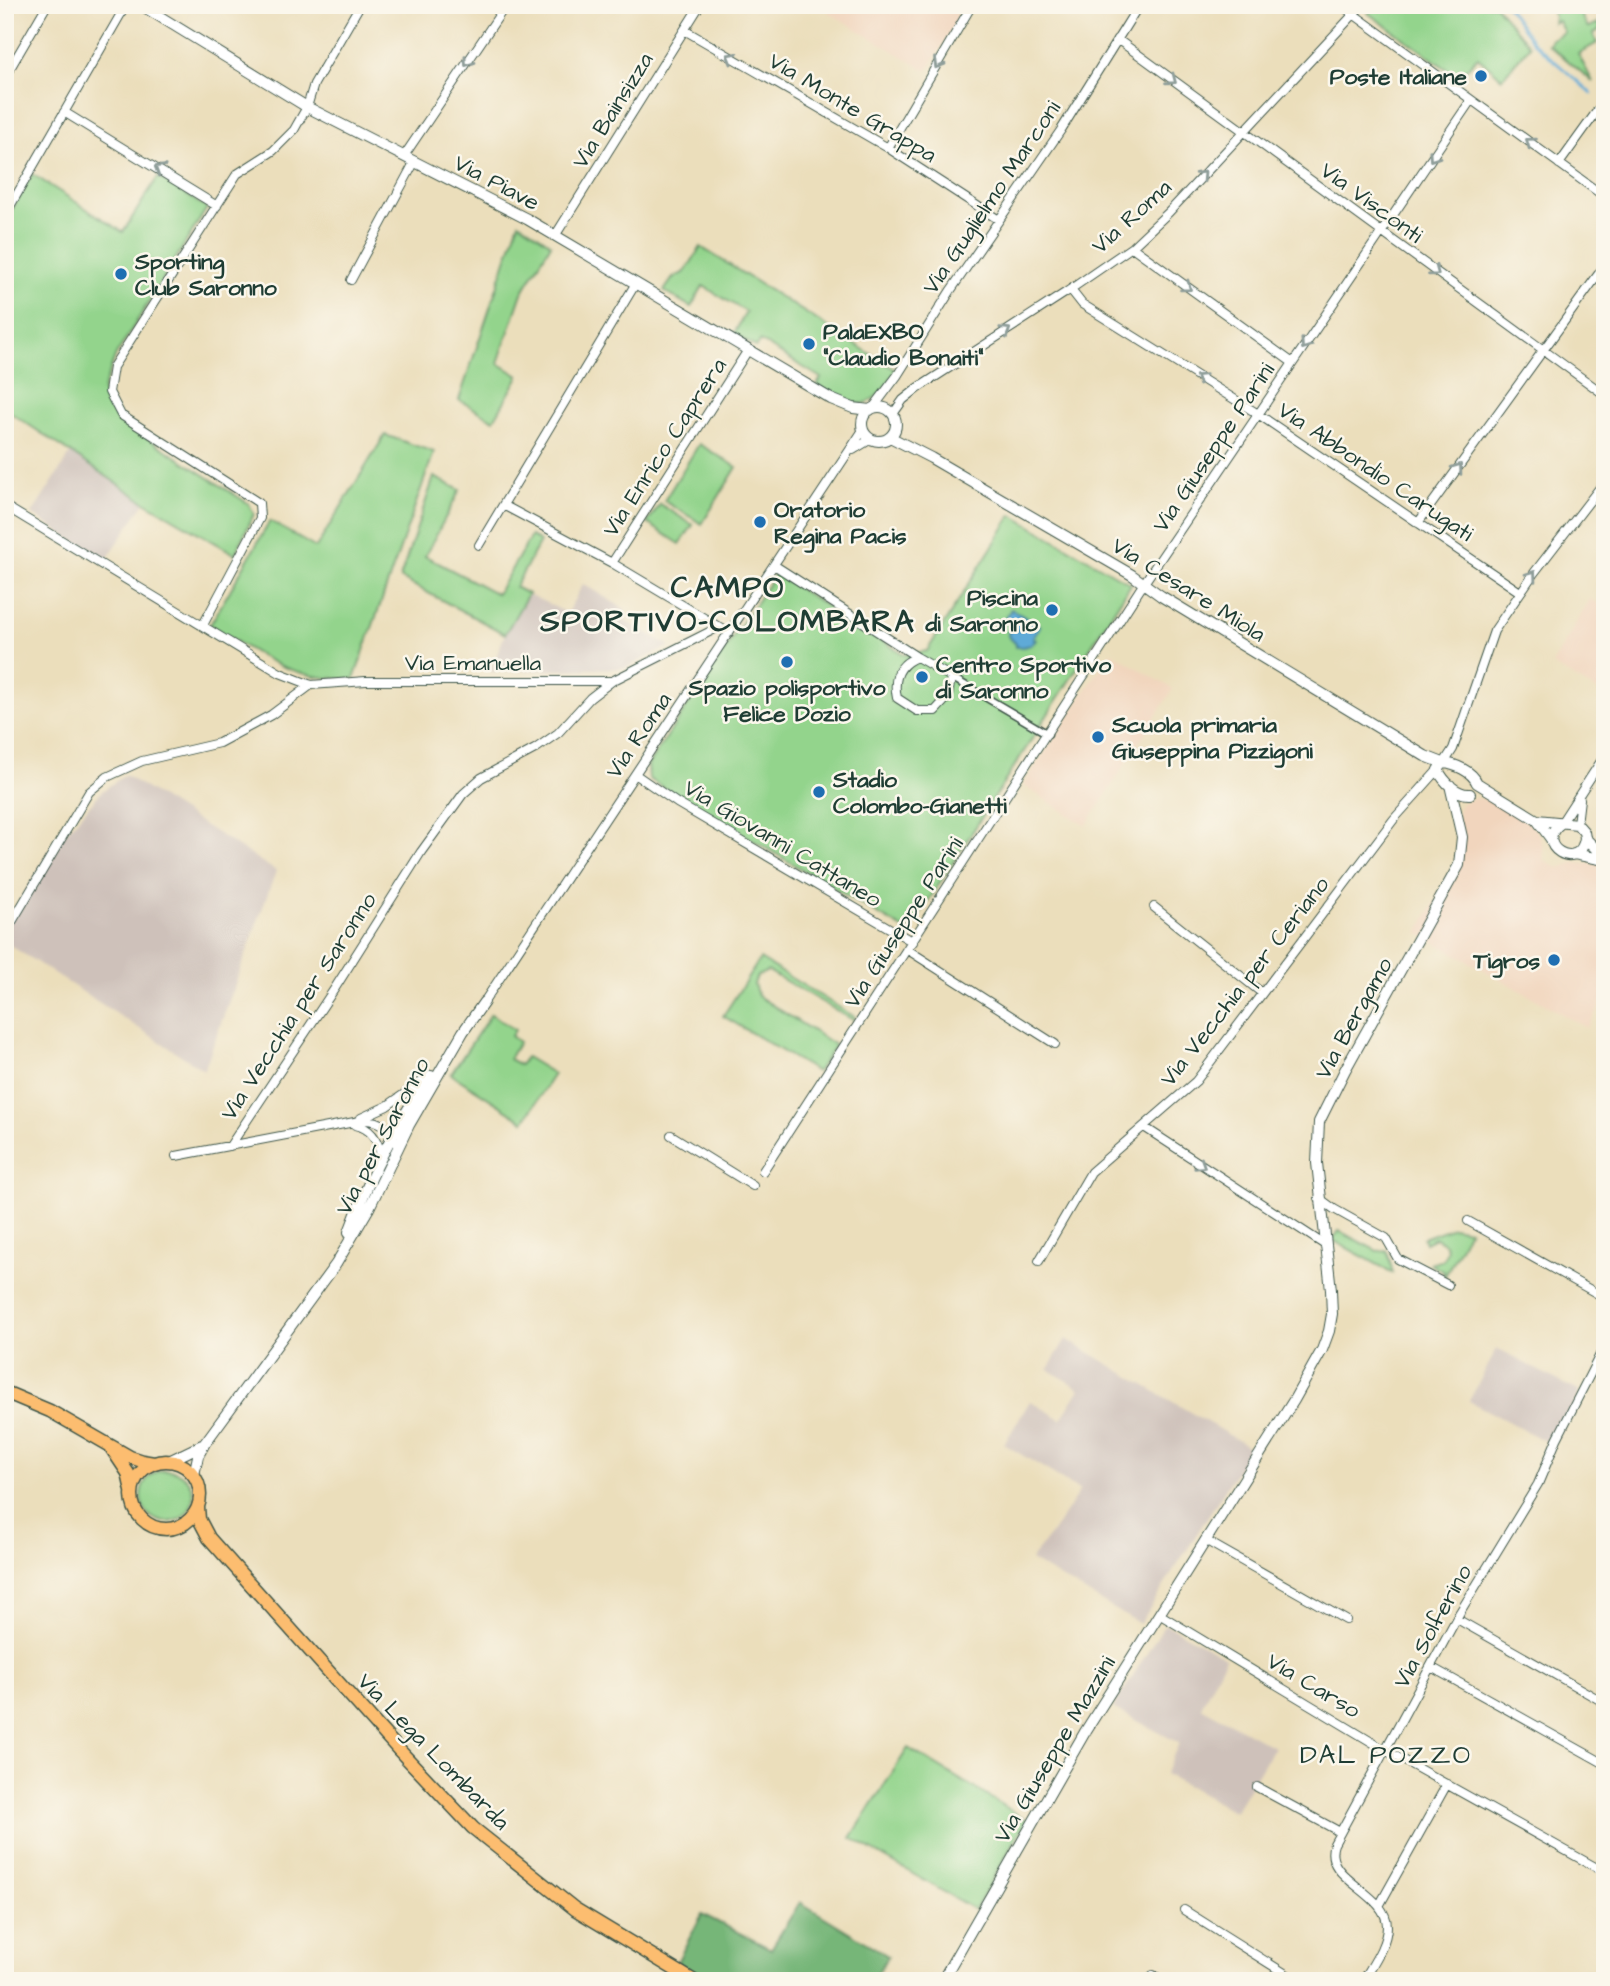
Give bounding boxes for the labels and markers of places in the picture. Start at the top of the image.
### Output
place label: Poste Italiane [1330,61,1468,93]
marker: Poste Italiane [1473,68,1489,84]
place label: Sporting Club Saronno [134,246,277,304]
marker: Sporting Club Saronno [113,266,129,282]
place label: PalaEXBO "Claudio Bonaiti" [823,316,984,374]
marker: PalaEXBO "Claudio Bonaiti" [801,336,817,352]
place label: Oratorio Regina Pacis [774,494,907,553]
marker: Oratorio Regina Pacis [752,514,768,530]
place label: Piscina di Saronno [924,582,1038,640]
marker: Piscina di Saronno [1044,602,1060,618]
place label: Centro Sportivo di Saronno [935,649,1111,707]
marker: Spazio polisportivo Felice Dozio [779,654,795,670]
marker: Centro Sportivo di Saronno [914,669,930,685]
place label: Spazio polisportivo Felice Dozio [688,672,885,730]
place label: Scuola primaria Giuseppina Pizzigoni [1111,709,1313,768]
marker: Scuola primaria Giuseppina Pizzigoni [1090,729,1106,745]
place label: Stadio Colombo-Gianetti [832,764,1007,822]
marker: Stadio Colombo-Gianetti [811,784,827,800]
place label: Tigros [1472,945,1540,978]
marker: Tigros [1546,952,1562,968]

